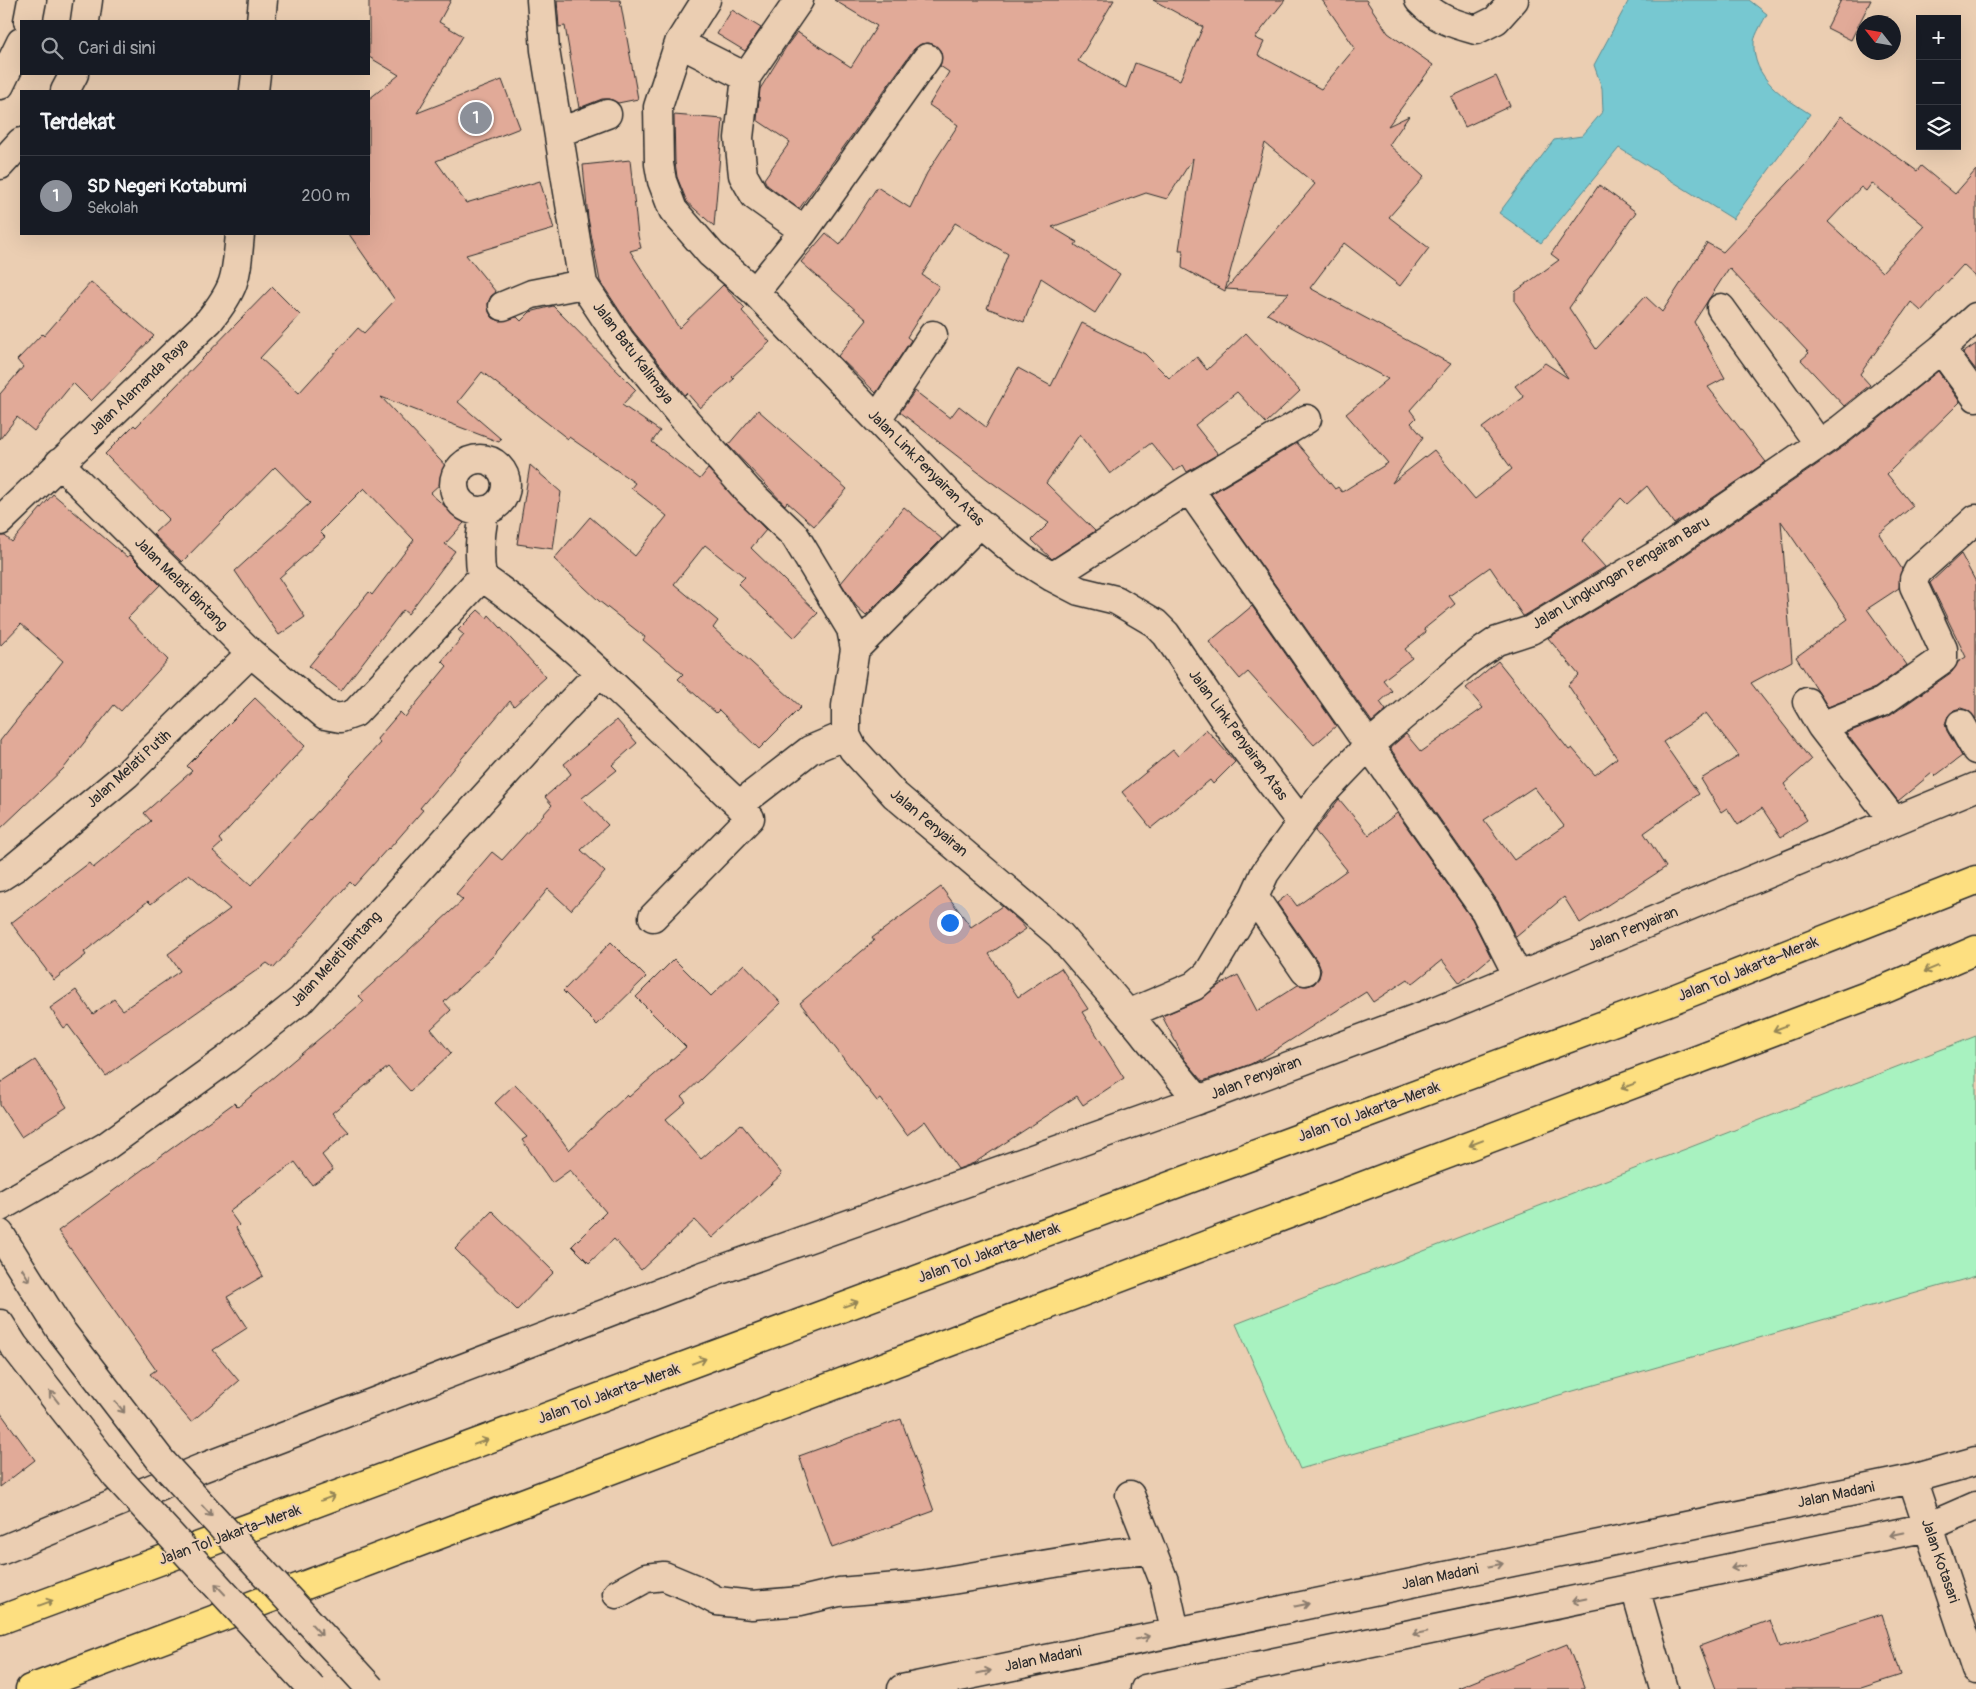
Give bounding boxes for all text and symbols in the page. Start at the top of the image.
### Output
north arrow [1856,15,1901,60]
map controls [1916,15,1961,150]
button: + [1916,15,1961,60]
search box [20,20,370,75]
icon: search [38,34,66,62]
text: Cari di sini [78,36,155,60]
button: − [1916,60,1961,105]
pin: 1 [460,99,492,137]
button: layers [1916,105,1961,150]
text: Terdekat [40,109,115,136]
text: SD Negeri Kotabumi [87,174,246,198]
text: 1 [53,186,59,206]
text: 200 m [302,186,350,206]
text: Sekolah [87,198,138,218]
street label: Jalan Batu Kalimaya [588,298,678,408]
street label: Jalan Alamanda Raya [85,335,193,439]
street label: Jalan Link.Penyairan Atas [864,406,989,531]
street label: Jalan Lingkungan Pengairan Baru [1529,512,1713,634]
street label: Jalan Melati Bintang [130,533,232,635]
street label: Jalan Link.Penyairan Atas [1184,666,1292,804]
street label: Jalan Melati Putih [83,726,175,812]
street label: Jalan Penyairan [886,785,972,861]
street label: Jalan Penyairan [1585,902,1681,956]
street label: Jalan Melati Bintang [287,907,385,1011]
your location [937,910,963,936]
street label: Jalan Tol Jakarta–Merak [1675,932,1822,1006]
one-way arrow [1924,965,1939,974]
one-way arrow [1773,1024,1788,1034]
street label: Jalan Penyairan [1208,1052,1304,1104]
street label: Jalan Tol Jakarta–Merak [1295,1077,1443,1147]
one-way arrow [1621,1082,1636,1091]
one-way arrow [1469,1139,1484,1148]
street label: Jalan Tol Jakarta–Merak [915,1218,1063,1288]
one-way arrow [21,1268,31,1282]
one-way arrow [843,1299,858,1308]
one-way arrow [690,1356,706,1365]
street label: Jalan Tol Jakarta–Merak [535,1359,683,1429]
one-way arrow [48,1391,59,1404]
one-way arrow [115,1400,125,1414]
one-way arrow [472,1437,488,1446]
street label: Jalan Madani [1795,1477,1877,1512]
one-way arrow [320,1493,335,1502]
street label: Jalan Tol Jakarta–Merak [156,1500,304,1570]
one-way arrow [201,1504,213,1517]
street label: Jalan Kotasari [1917,1516,1963,1606]
one-way arrow [1890,1529,1906,1539]
street label: Jalan Madani [1399,1559,1481,1594]
one-way arrow [1487,1560,1503,1569]
one-way arrow [1731,1563,1747,1572]
one-way arrow [214,1582,226,1595]
one-way arrow [1571,1596,1587,1605]
one-way arrow [38,1598,53,1607]
one-way arrow [1294,1600,1310,1609]
one-way arrow [311,1624,323,1637]
one-way arrow [1412,1628,1428,1638]
one-way arrow [1135,1633,1151,1642]
street label: Jalan Madani [1002,1641,1084,1676]
one-way arrow [976,1666,992,1676]

